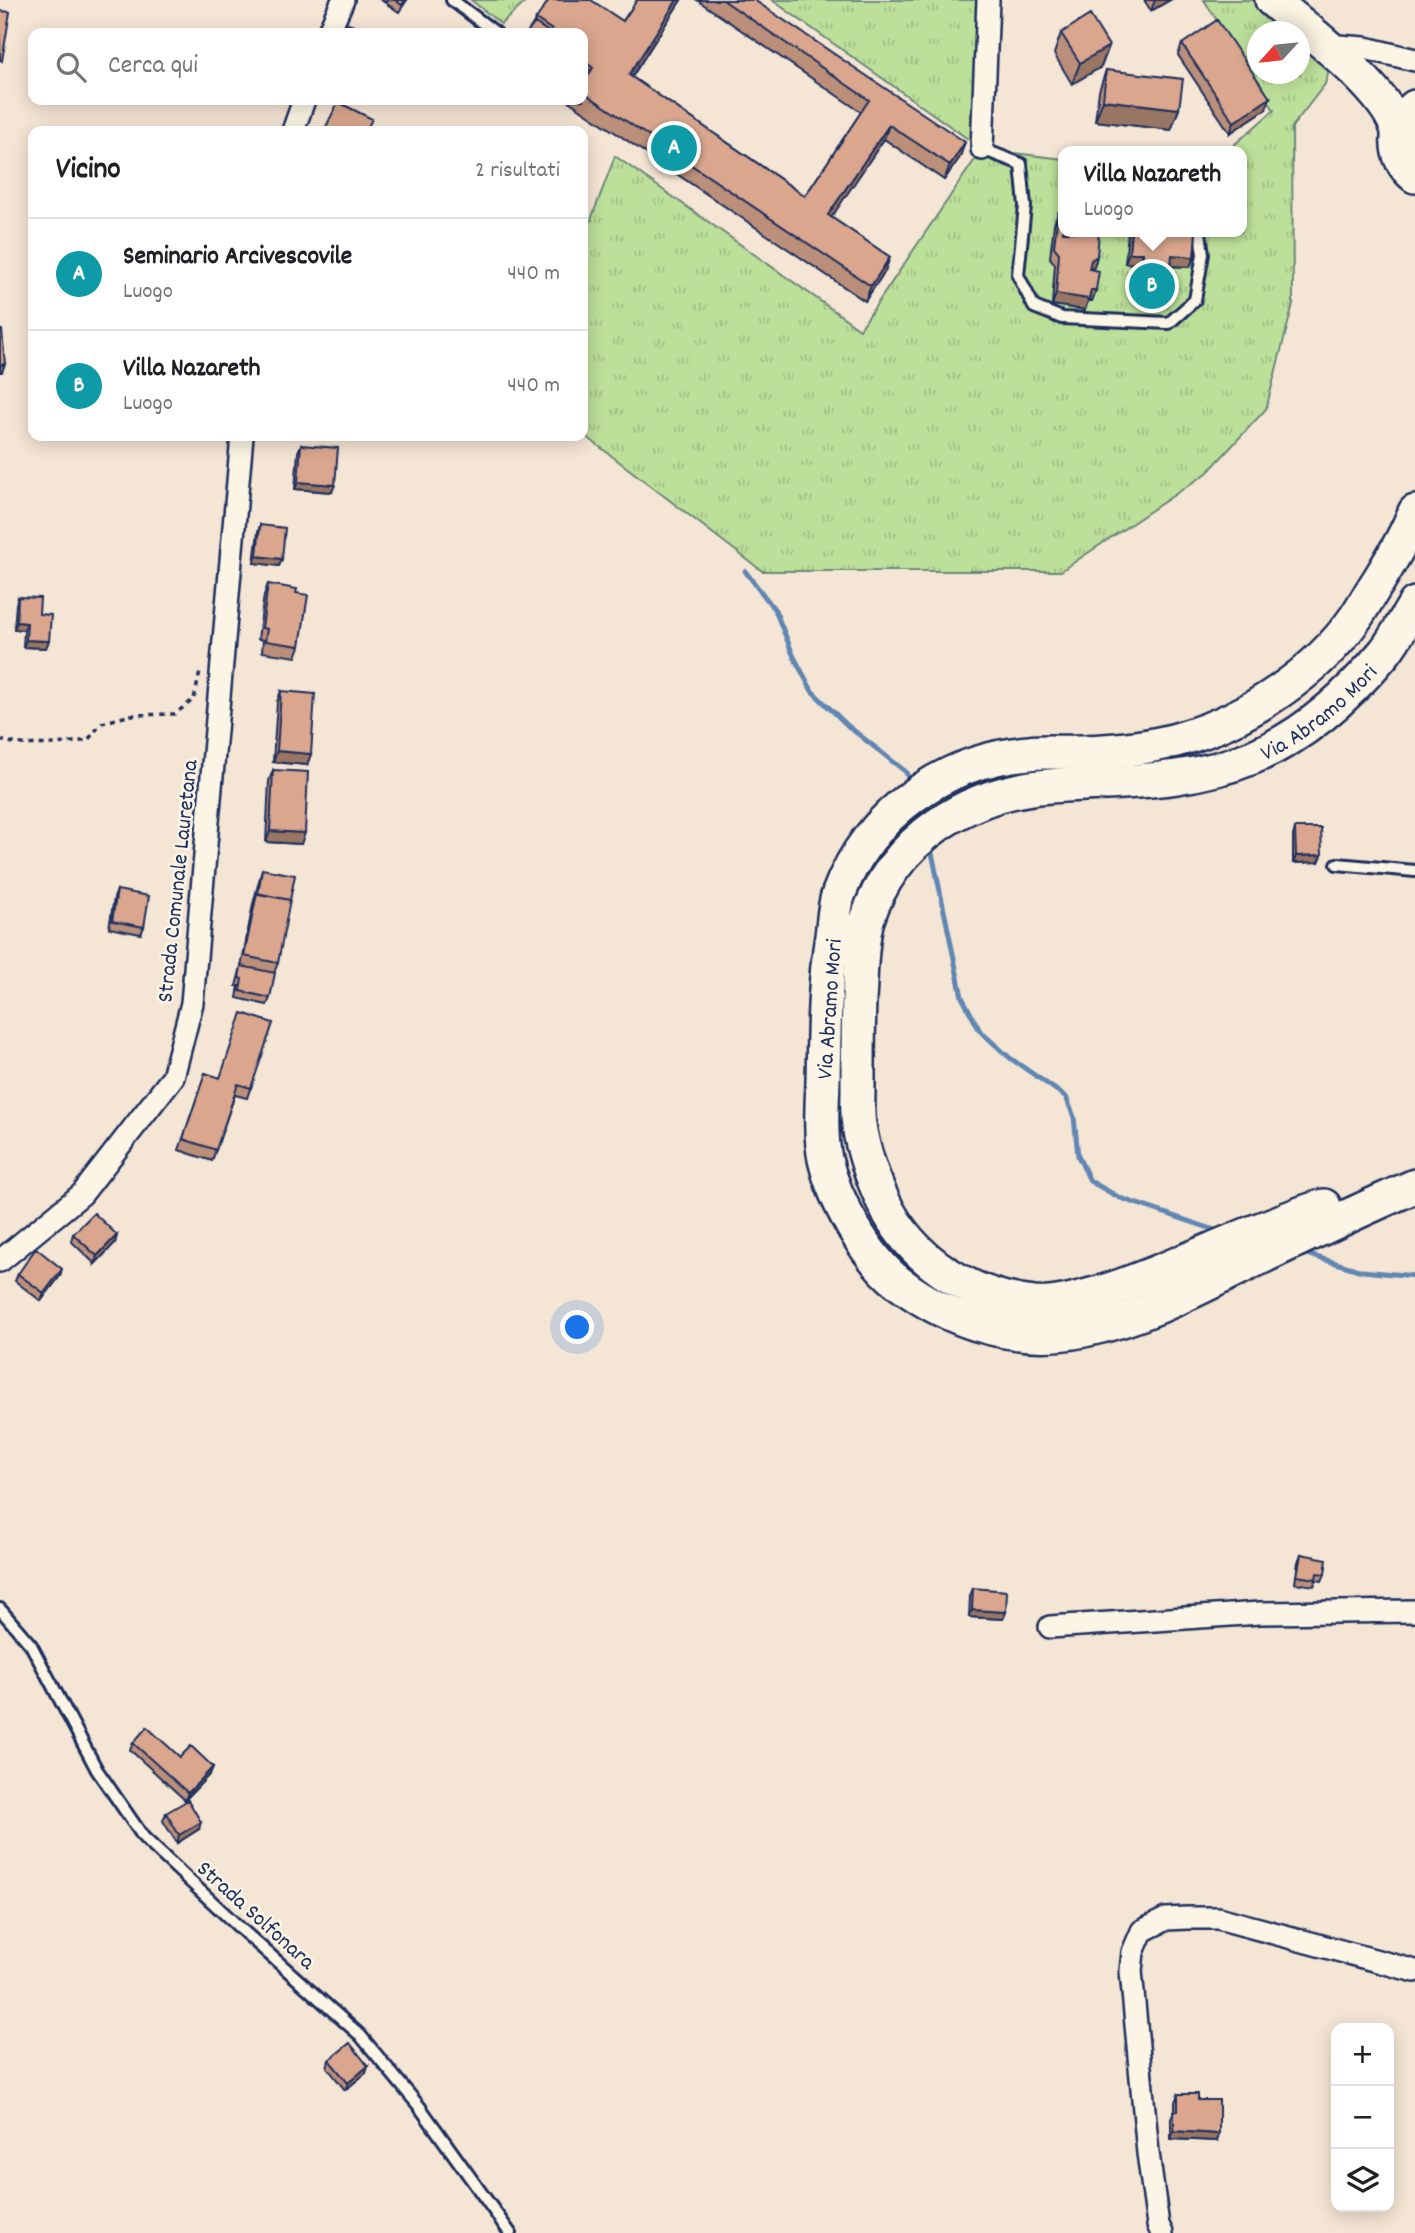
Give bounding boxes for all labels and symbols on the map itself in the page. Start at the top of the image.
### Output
north arrow [1247,21,1310,84]
pin: A [651,122,697,174]
pin: B [1129,260,1175,312]
street label: Via Abramo Mori [1256,658,1387,771]
street label: Strada Comunale Lauretana [150,757,209,1004]
street label: Via Abramo Mori [810,938,853,1081]
your location [560,1310,594,1344]
street label: Strada Solfonara [188,1854,322,1980]

